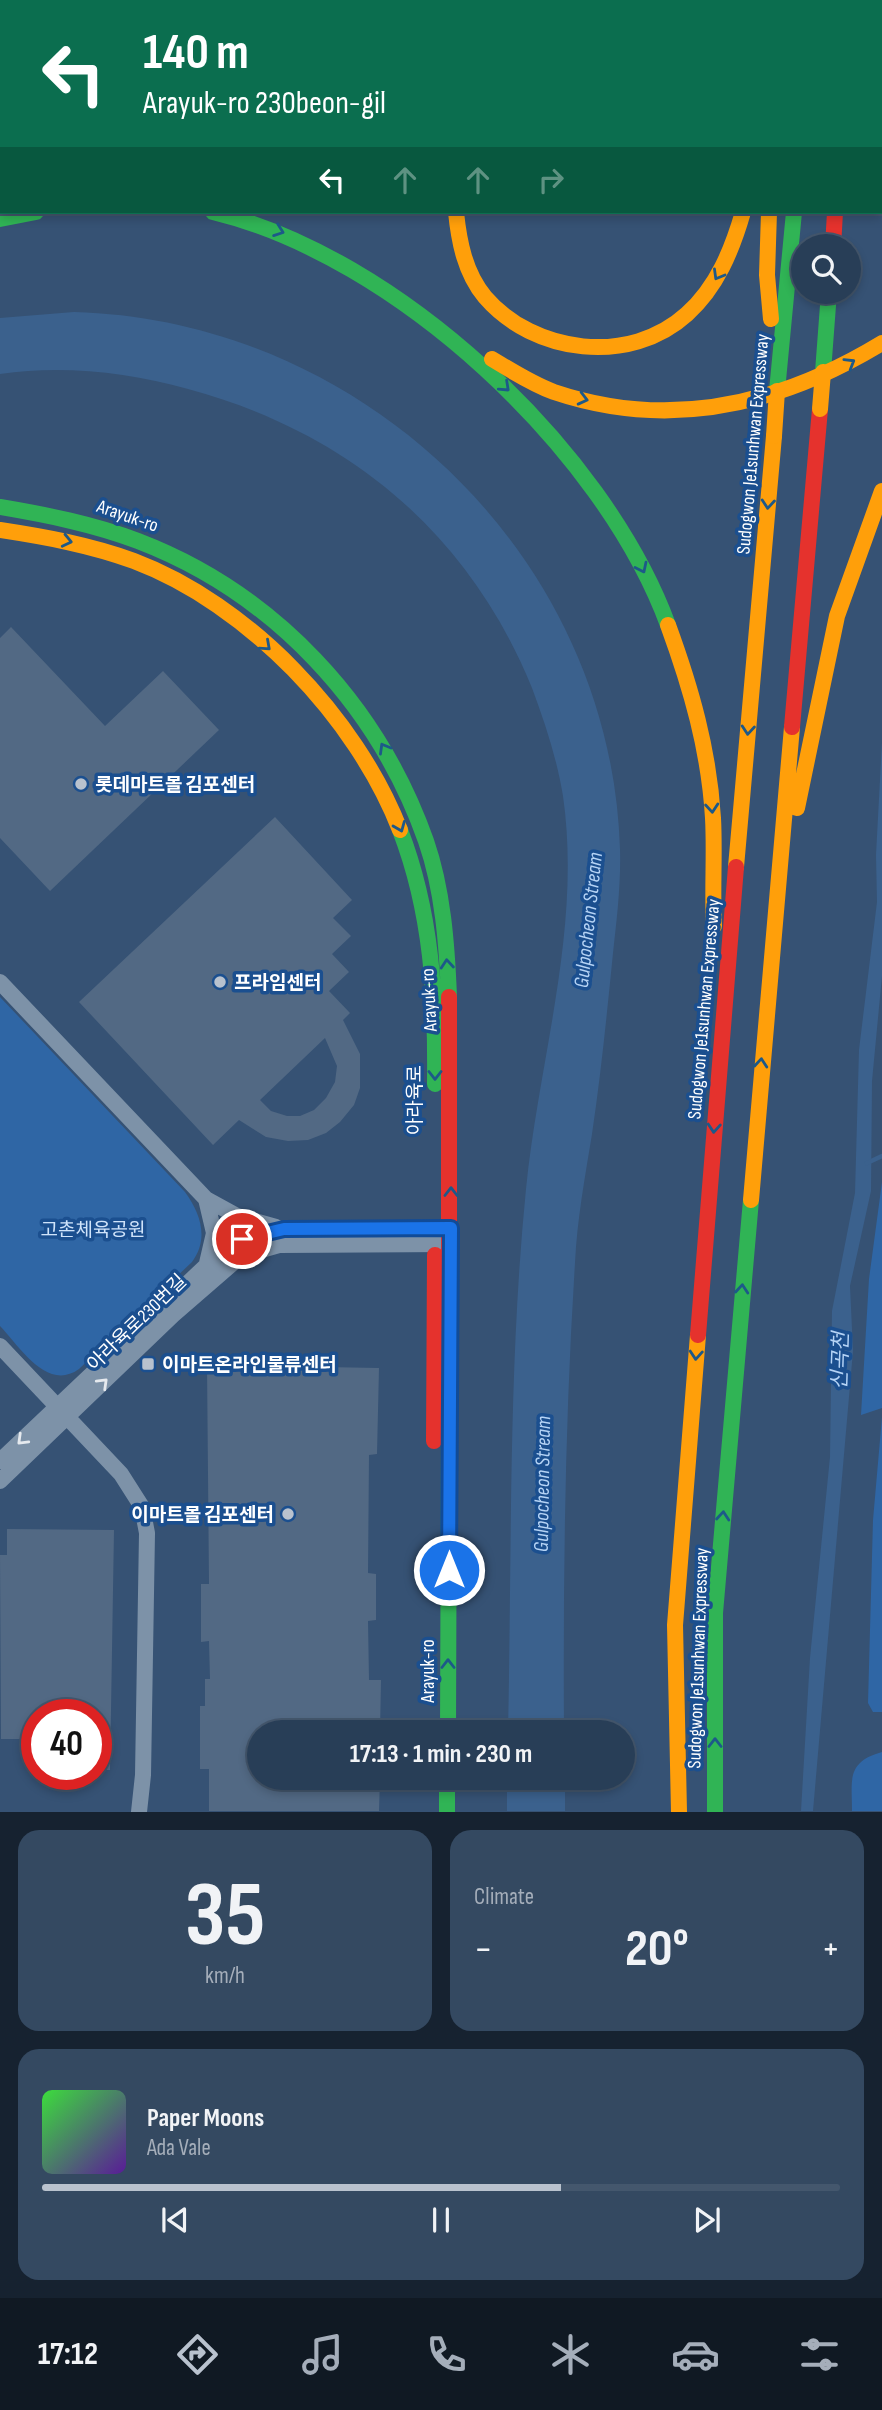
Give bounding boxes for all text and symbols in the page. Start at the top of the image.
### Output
text: 140 m [143,24,249,83]
icon: left [28,28,119,119]
text: Arayuk-ro 230beon-gil [143,84,386,123]
icon: left [313,161,351,199]
icon: ahead [386,161,424,199]
icon: ahead [459,161,497,199]
icon: right [532,161,570,199]
one-way arrow [272,223,284,237]
map controls [791,234,861,304]
button: search [791,234,861,304]
one-way arrow [713,267,726,280]
street label: Sudogwon Je1sunhwan Expressway [732,332,775,555]
one-way arrow [843,359,856,372]
one-way arrow [497,379,510,392]
one-way arrow [577,391,589,405]
street label: Arayuk-ro [93,495,161,538]
one-way arrow [761,498,776,509]
one-way arrow [61,533,73,547]
one-way arrow [634,561,648,573]
one-way arrow [258,638,271,650]
one-way arrow [741,725,756,736]
one-way arrow [379,743,392,755]
place label: 롯데마트몰 김포센터 [95,774,255,797]
marker: 롯데마트몰 김포센터 [73,776,89,792]
one-way arrow [704,802,719,814]
one-way arrow [391,821,405,833]
water label: Gulpocheon Stream [569,851,608,989]
street label: Sudogwon Je1sunhwan Expressway [683,897,726,1120]
one-way arrow [440,959,455,970]
street label: Arayuk-ro [416,968,443,1033]
place label: 프라임센터 [234,972,321,995]
marker: 프라임센터 [212,974,228,990]
one-way arrow [753,1057,768,1068]
street label: 아라육로 [404,1065,427,1135]
one-way arrow [427,1070,443,1081]
one-way arrow [707,1122,722,1133]
one-way arrow [443,1186,459,1197]
pin [212,1209,272,1269]
park label: 고촌체육공원 [41,1219,145,1242]
icon: arrive [223,1220,261,1258]
street label: 아라육로230번길 [83,1270,191,1376]
one-way arrow [734,1284,749,1295]
water label: 신곡천 [827,1329,854,1390]
one-way arrow [689,1349,704,1360]
place label: 이마트온라인물류센터 [162,1354,337,1377]
marker: 이마트온라인물류센터 [140,1356,156,1372]
one-way arrow [95,1378,108,1391]
water label: Gulpocheon Stream [529,1416,556,1552]
one-way arrow [17,1432,30,1445]
place label: 이마트몰 김포센터 [131,1504,274,1527]
marker: 이마트몰 김포센터 [280,1506,296,1522]
one-way arrow [716,1510,731,1522]
position arrow [412,1533,486,1607]
street label: Sudogwon Je1sunhwan Expressway [683,1547,714,1769]
street label: Arayuk-ro [417,1639,440,1704]
one-way arrow [440,1659,456,1669]
speed limit sign: 40 [21,1699,112,1790]
one-way arrow [707,1738,723,1748]
text: 17:13 · 1 min · 230 m [350,1739,532,1770]
text: 35 [185,1862,265,1971]
text: Climate [474,1883,534,1911]
text: 20° [625,1918,689,1981]
text: − [474,1927,493,1972]
text: + [821,1927,840,1972]
text: km/h [205,1962,245,1990]
text: Paper Moons [147,2103,264,2134]
text: Ada Vale [147,2134,211,2162]
icon: previous [156,2201,194,2239]
icon: pause [422,2201,460,2239]
icon: next [688,2201,726,2239]
icon: directions [173,2330,222,2379]
icon: music [298,2330,347,2379]
icon: phone [422,2330,471,2379]
icon: climate [546,2330,595,2379]
icon: car [671,2330,720,2379]
icon: filters [795,2330,844,2379]
text: 17:12 [38,2335,98,2374]

